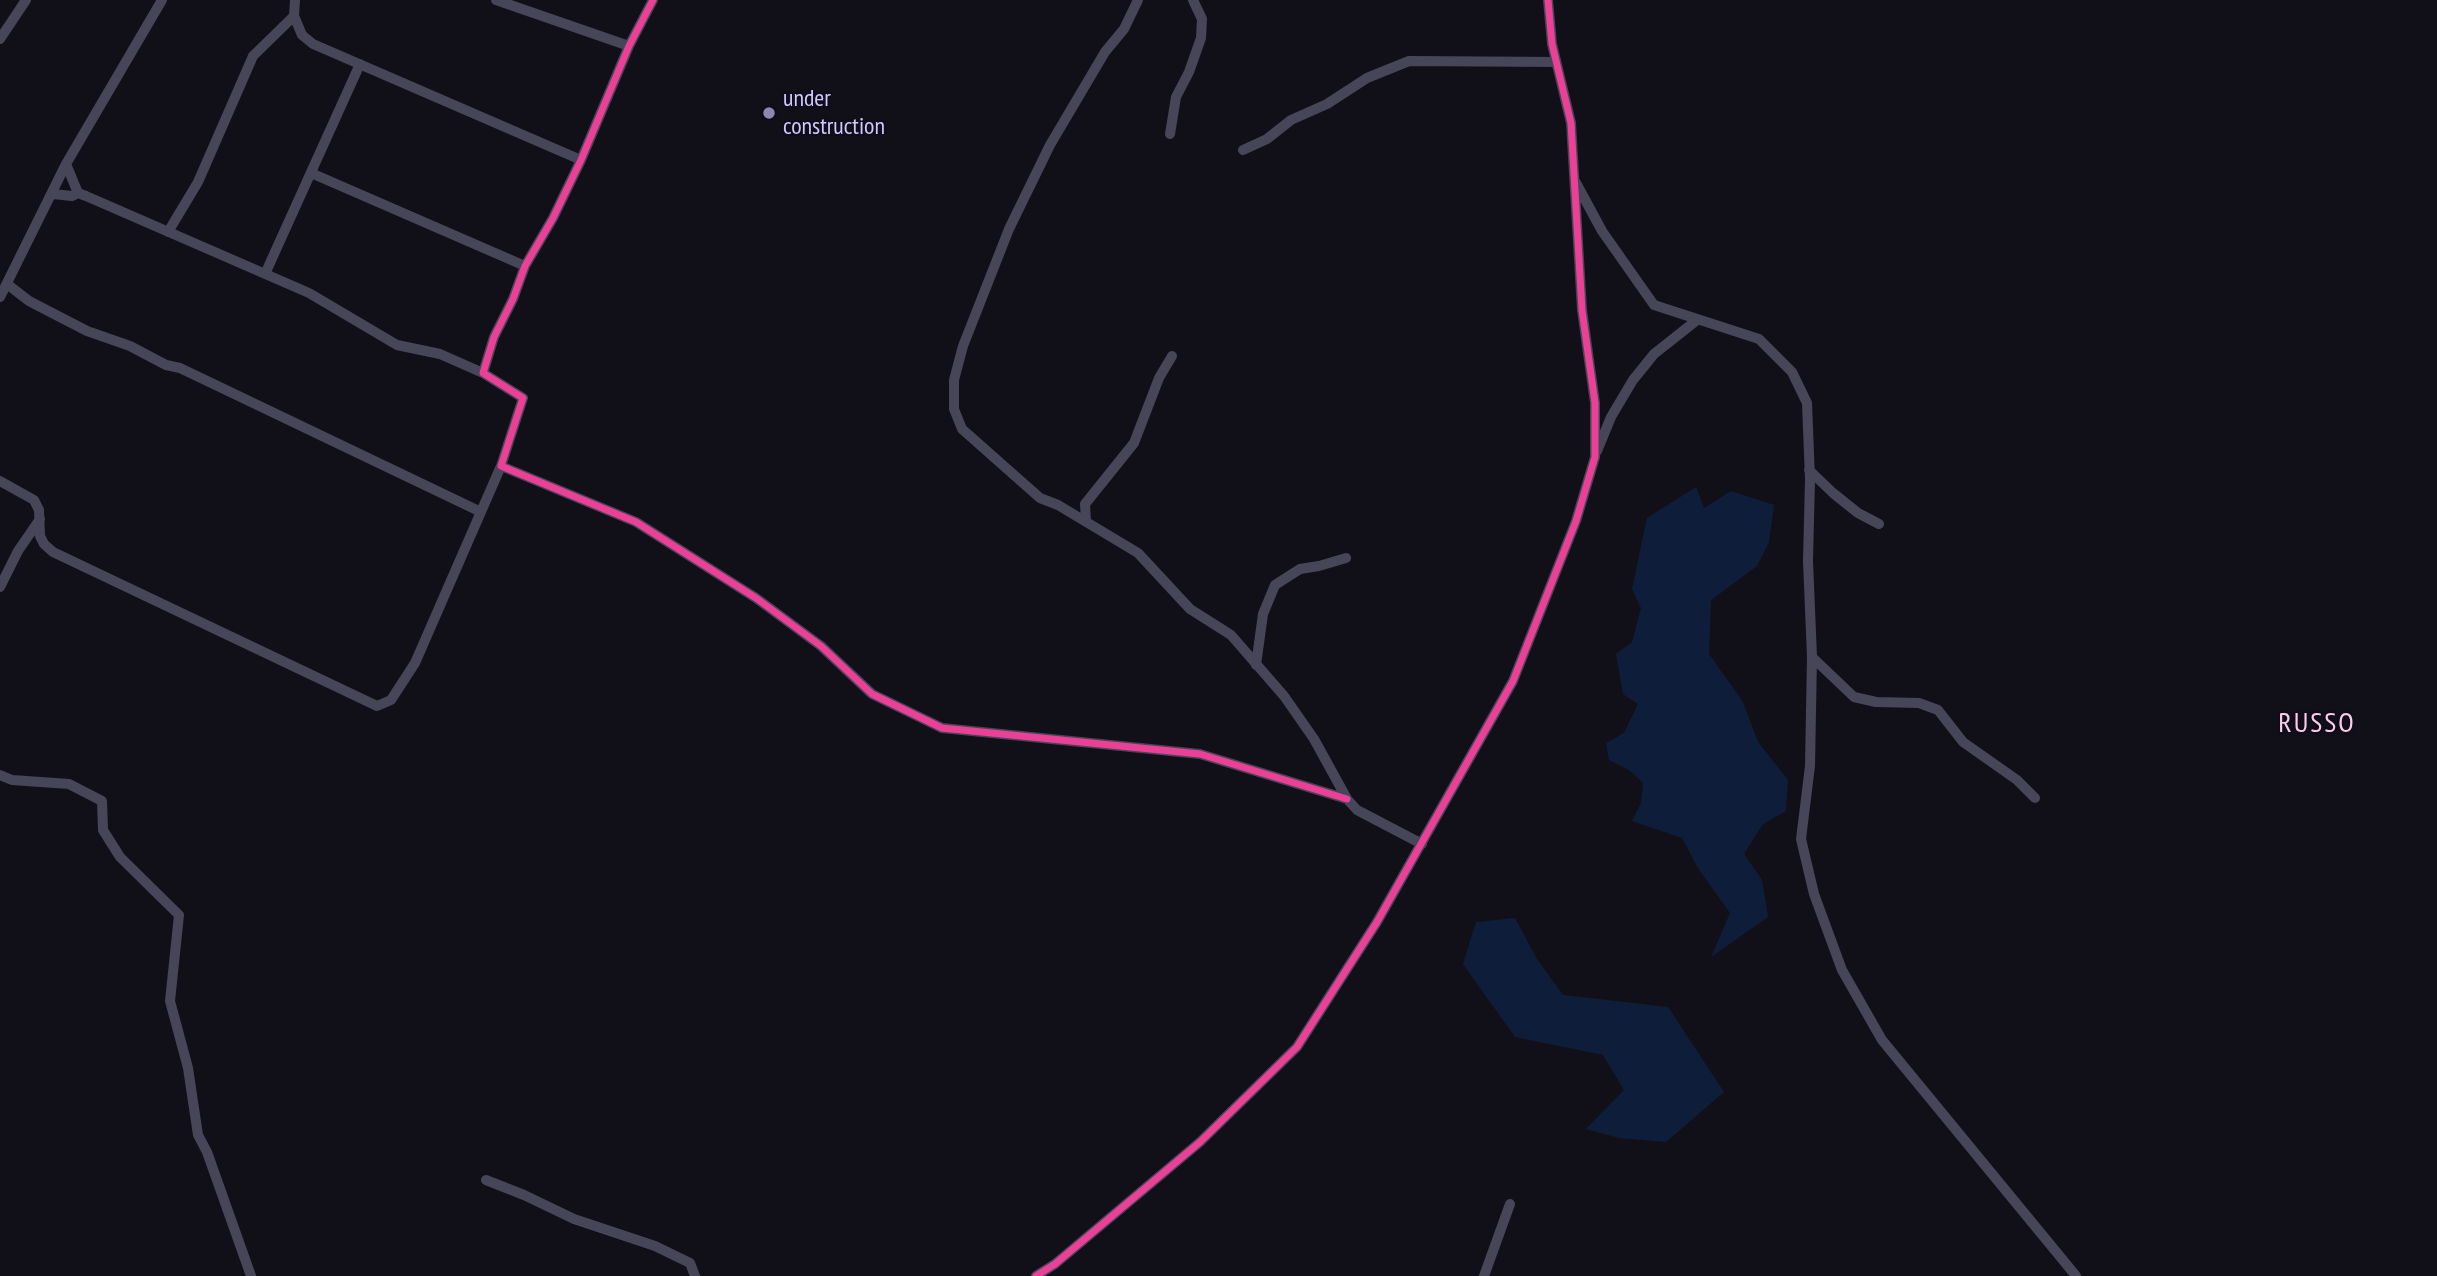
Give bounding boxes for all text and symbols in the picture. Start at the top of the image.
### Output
place label: under construction [783,85,885,141]
marker: under construction [761,105,777,121]
district label: RUSSO [2279,707,2355,741]

